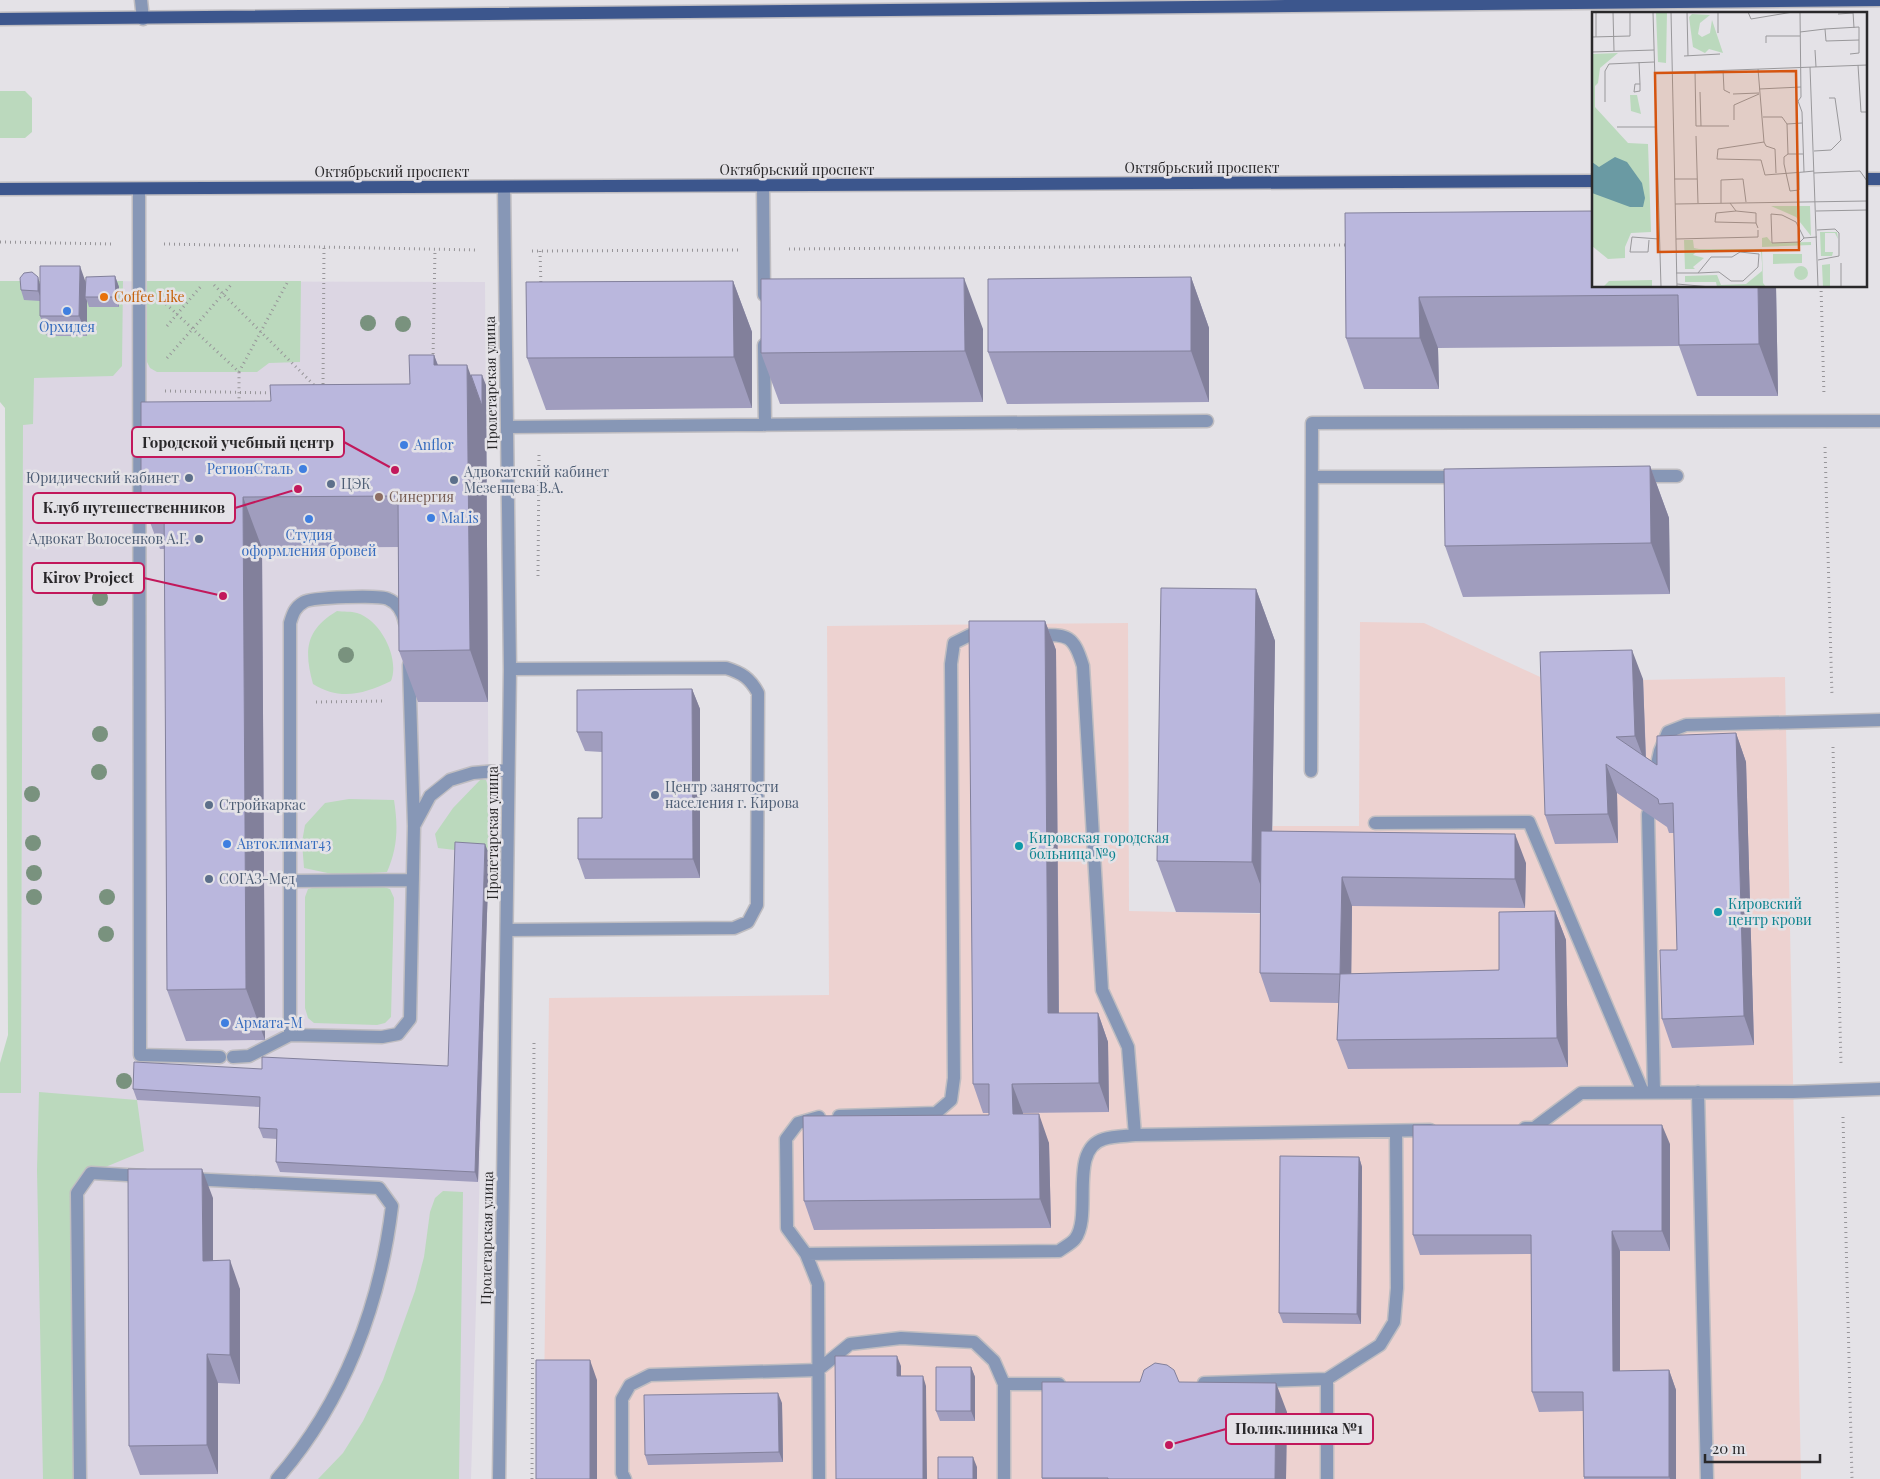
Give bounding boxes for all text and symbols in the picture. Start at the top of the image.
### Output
inset map [1592,12,1868,288]
street label: Октябрьский проспект [1125,158,1280,177]
street label: Октябрьский проспект [720,160,875,179]
street label: Октябрьский проспект [315,162,470,181]
place label: Coffee Like [114,287,185,306]
marker: Coffee Like [98,291,110,303]
marker: Орхидея [61,305,73,317]
street label: Пролетарская улица [480,316,501,450]
place label: Орхидея [39,317,96,336]
callout: Городской учебный центр [132,427,344,457]
text: Городской учебный центр [142,432,334,452]
place label: Anflor [413,435,454,454]
marker: Anflor [398,439,410,451]
place label: РегионСталь [207,459,293,478]
place label: Адвокатский кабинет Мезенцева В.А. [463,462,609,497]
marker: РегионСталь [297,463,309,475]
place label: Юридический кабинет [26,468,179,487]
marker: Юридический кабинет [183,472,195,484]
place label: ЦЭК [341,474,371,493]
marker: Адвокатский кабинет Мезенцева В.А. [448,474,460,486]
marker: ЦЭК [325,478,337,490]
place label: Синергия [389,487,454,506]
marker: Синергия [373,491,385,503]
callout: Клуб путешественников [33,493,235,523]
text: Клуб путешественников [43,497,226,517]
place label: MaLis [441,508,479,527]
marker: MaLis [425,512,437,524]
marker: Студия оформления бровей [303,513,315,525]
place label: Студия оформления бровей [241,525,377,560]
place label: Адвокат Волосенков А.Г. [28,529,189,548]
marker: Адвокат Волосенков А.Г. [193,533,205,545]
callout: Kirov Project [32,563,144,593]
text: Kirov Project [43,567,134,587]
street label: Пролетарская улица [483,766,502,900]
place label: Центр занятости населения г. Кирова [665,777,799,812]
marker: Центр занятости населения г. Кирова [649,789,661,801]
place label: Стройкаркас [219,795,306,814]
marker: Стройкаркас [203,799,215,811]
place label: Кировская городская больница №9 [1029,828,1170,863]
place label: Автоклимат43 [236,834,331,853]
marker: Автоклимат43 [221,838,233,850]
marker: Кировская городская больница №9 [1013,840,1025,852]
place label: СОГАЗ-Мед [219,869,296,888]
marker: СОГАЗ-Мед [203,873,215,885]
place label: Кировский центр крови [1728,894,1812,929]
marker: Кировский центр крови [1712,906,1724,918]
place label: Армата-М [234,1013,303,1032]
marker: Армата-М [219,1017,231,1029]
street label: Пролетарская улица [476,1171,497,1305]
callout: Поликлиника №1 [1226,1414,1373,1444]
text: Поликлиника №1 [1235,1418,1363,1438]
scale bar [1705,1432,1820,1464]
text: 20 m [1712,1438,1746,1458]

